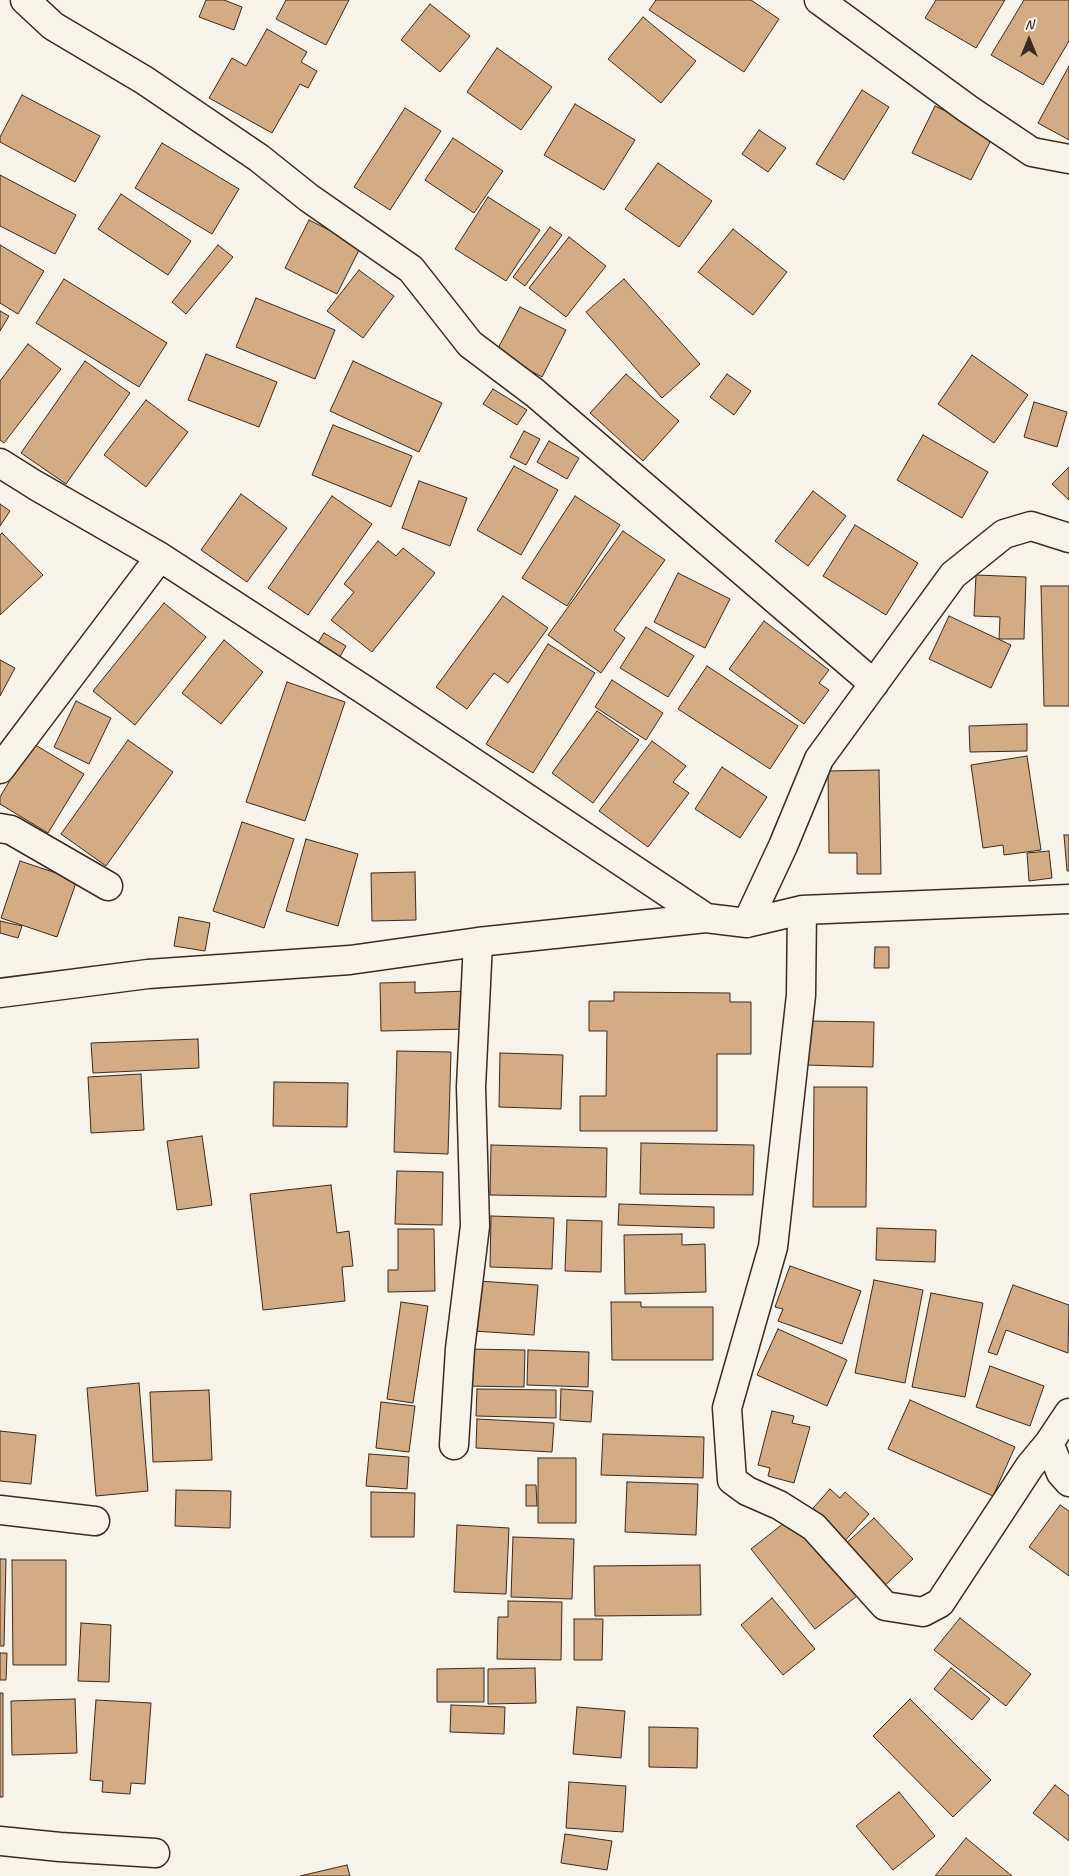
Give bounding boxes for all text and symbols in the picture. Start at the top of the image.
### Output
north arrow [1004,15,1054,65]
text: N [1025,16,1033,33]

